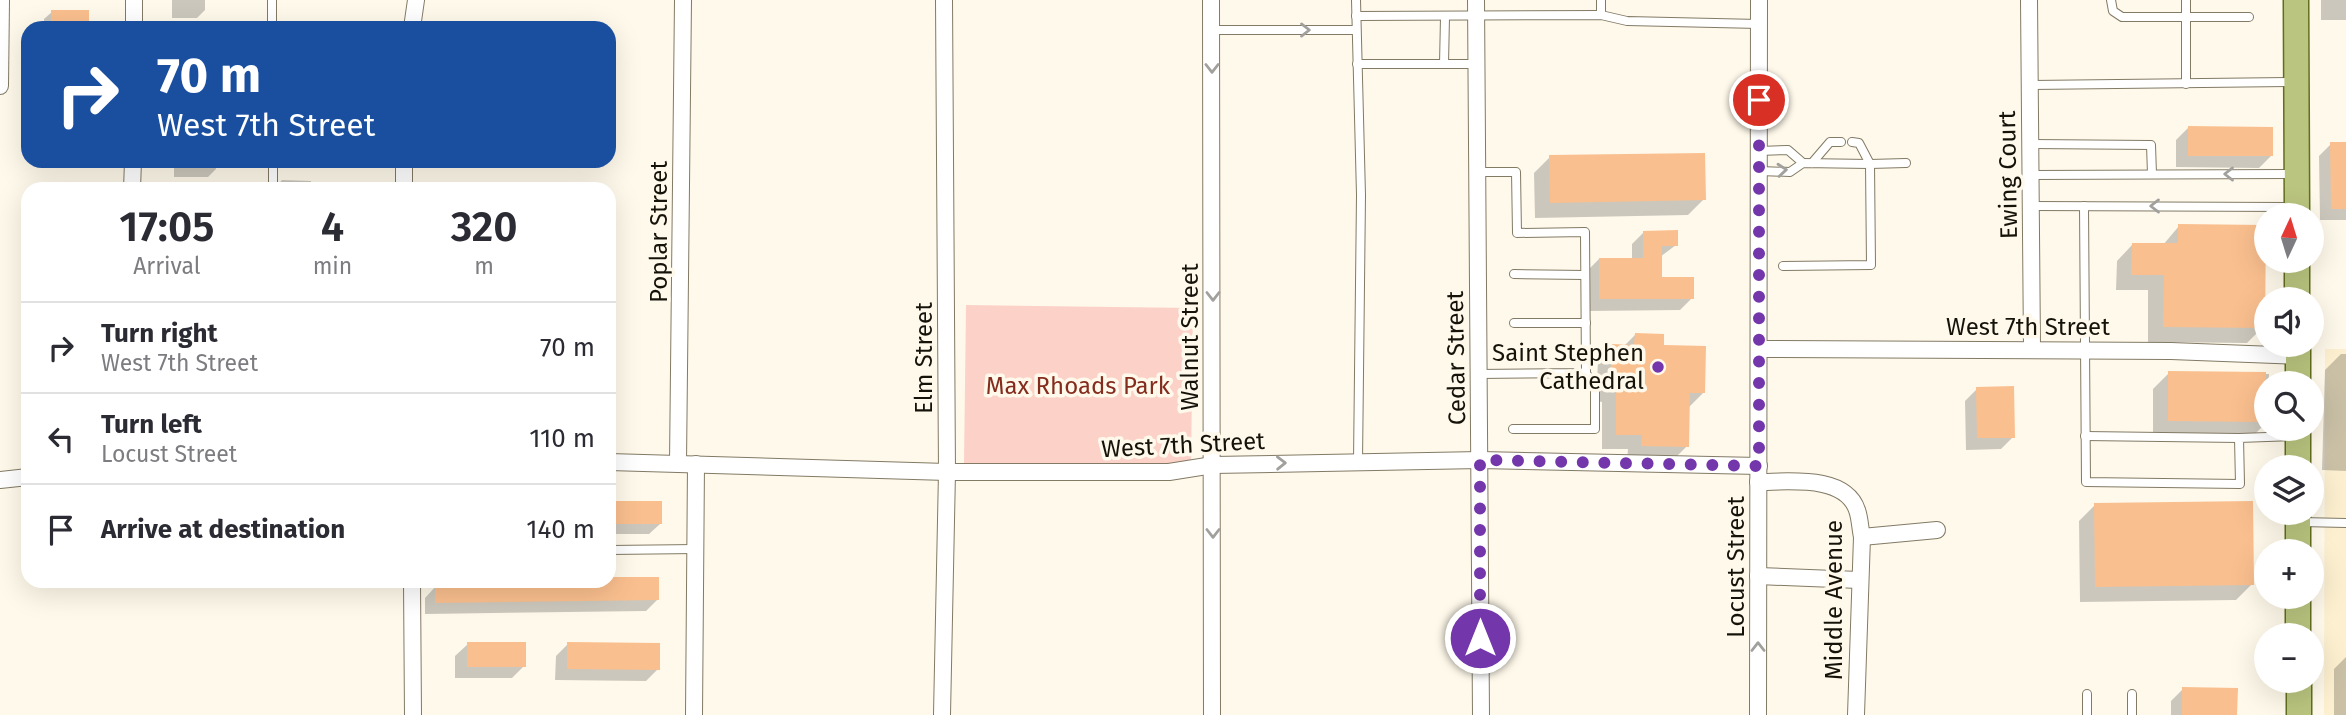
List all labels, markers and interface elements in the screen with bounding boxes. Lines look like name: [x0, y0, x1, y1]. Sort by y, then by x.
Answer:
one-way arrow: [1300, 22, 1310, 38]
text: 70 m: [157, 46, 261, 105]
icon: right: [42, 49, 133, 140]
one-way arrow: [1204, 63, 1220, 74]
pin: [1729, 70, 1789, 130]
icon: arrive: [1740, 81, 1778, 119]
text: West 7th Street: [157, 106, 375, 144]
street label: Ewing Court: [1993, 110, 2023, 239]
street label: Poplar Street: [645, 161, 673, 303]
one-way arrow: [1777, 163, 1788, 178]
one-way arrow: [2223, 166, 2234, 182]
one-way arrow: [2150, 198, 2160, 214]
text: 17:05: [119, 202, 214, 252]
text: 4: [321, 202, 344, 252]
text: 320: [451, 202, 518, 252]
north arrow: [2254, 203, 2324, 273]
map controls: [2254, 203, 2324, 693]
text: Arrival: [133, 252, 201, 280]
text: min: [313, 252, 352, 280]
text: m: [474, 252, 494, 280]
street label: Walnut Street: [1176, 263, 1204, 411]
button: sound: [2254, 287, 2324, 357]
street label: Cedar Street: [1441, 290, 1471, 425]
one-way arrow: [1205, 291, 1221, 301]
street label: Elm Street: [910, 302, 938, 414]
street label: West 7th Street: [1946, 313, 2110, 341]
text: Turn right: [101, 318, 218, 349]
icon: right: [42, 329, 80, 367]
text: 70 m: [540, 332, 595, 363]
place label: Saint Stephen Cathedral: [1492, 339, 1644, 395]
text: West 7th Street: [101, 349, 258, 377]
marker: Saint Stephen Cathedral: [1650, 359, 1666, 375]
button: search: [2254, 371, 2324, 441]
park label: Max Rhoads Park: [986, 372, 1171, 400]
text: Turn left: [101, 409, 202, 440]
icon: left: [42, 420, 80, 458]
text: 110 m: [529, 423, 595, 454]
street label: West 7th Street: [1100, 427, 1266, 463]
text: Locust Street: [101, 440, 237, 468]
one-way arrow: [1276, 455, 1287, 471]
button: layers: [2254, 455, 2324, 525]
street label: Locust Street: [1722, 496, 1750, 638]
icon: arrive: [42, 511, 80, 549]
text: Arrive at destination: [101, 514, 345, 545]
text: 140 m: [526, 514, 595, 545]
street label: Middle Avenue: [1820, 520, 1848, 680]
one-way arrow: [1205, 528, 1221, 539]
button: +: [2254, 539, 2324, 609]
position arrow: [1443, 601, 1517, 675]
button: −: [2254, 623, 2324, 693]
one-way arrow: [1750, 641, 1766, 652]

